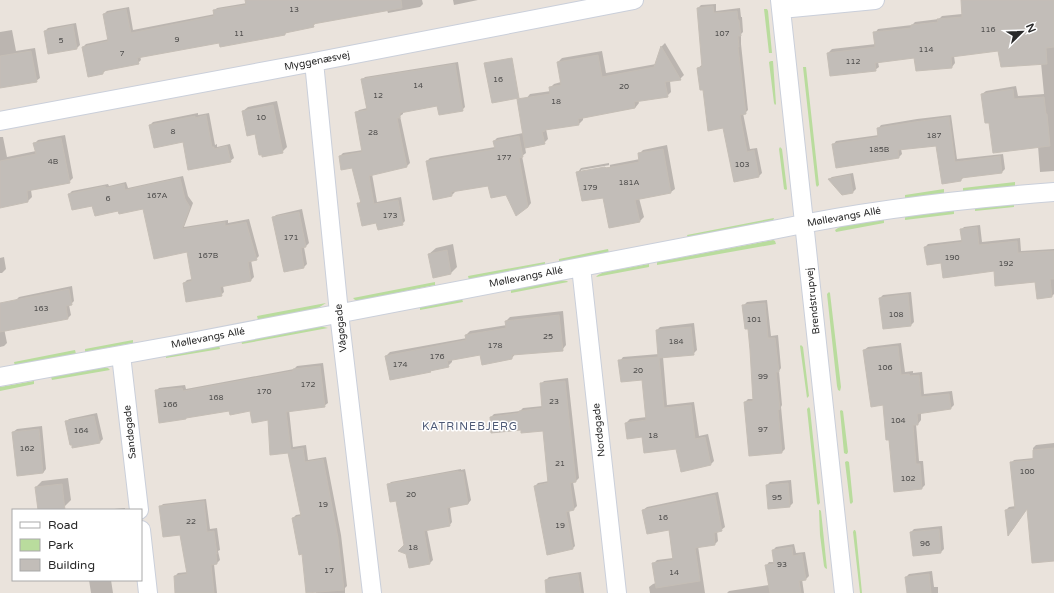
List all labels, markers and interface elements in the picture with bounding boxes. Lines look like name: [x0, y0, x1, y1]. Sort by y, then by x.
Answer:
house number: 13: [289, 5, 299, 14]
north arrow: [1002, 12, 1042, 52]
text: N: [1023, 22, 1038, 35]
house number: 116: [980, 25, 996, 34]
house number: 11: [234, 29, 244, 38]
house number: 107: [714, 29, 730, 38]
house number: 9: [174, 35, 180, 44]
house number: 5: [58, 36, 64, 45]
house number: 114: [918, 45, 934, 54]
house number: 7: [119, 49, 125, 58]
street label: Myggenæsvej: [283, 49, 351, 73]
house number: 112: [845, 57, 861, 66]
house number: 16: [493, 75, 503, 84]
house number: 14: [413, 81, 423, 90]
house number: 20: [619, 82, 629, 91]
house number: 12: [373, 91, 383, 100]
house number: 18: [551, 97, 561, 106]
house number: 10: [256, 113, 266, 122]
house number: 8: [170, 127, 176, 136]
house number: 28: [368, 128, 378, 137]
house number: 187: [926, 131, 942, 140]
house number: 185B: [869, 145, 890, 154]
house number: 177: [496, 153, 512, 162]
house number: 4B: [48, 157, 59, 166]
house number: 103: [734, 160, 750, 169]
house number: 181A: [618, 178, 640, 187]
house number: 179: [582, 183, 598, 192]
house number: 167A: [146, 191, 168, 200]
house number: 6: [105, 194, 111, 203]
street label: Møllevangs Allé: [806, 205, 882, 229]
house number: 173: [382, 211, 398, 220]
house number: 171: [283, 233, 299, 242]
house number: 167B: [198, 251, 219, 260]
house number: 190: [944, 253, 960, 262]
house number: 192: [998, 259, 1014, 268]
street label: Møllevangs Allé: [488, 264, 564, 290]
street label: Brendstrupvej: [804, 267, 822, 335]
street label: Vågøgade: [332, 303, 349, 353]
house number: 163: [33, 304, 49, 313]
house number: 108: [888, 310, 904, 319]
house number: 101: [746, 315, 762, 324]
street label: Møllevangs Allé: [170, 325, 246, 351]
house number: 25: [543, 332, 553, 341]
house number: 184: [668, 337, 684, 346]
house number: 178: [487, 341, 503, 350]
house number: 176: [429, 352, 445, 361]
house number: 174: [392, 360, 408, 369]
house number: 106: [877, 363, 893, 372]
house number: 20: [633, 366, 643, 375]
house number: 99: [758, 372, 768, 381]
house number: 172: [300, 380, 316, 389]
house number: 170: [256, 387, 272, 396]
house number: 168: [208, 393, 224, 402]
house number: 23: [549, 397, 559, 406]
house number: 166: [162, 400, 178, 409]
street label: Nordøgade: [590, 402, 608, 457]
street label: Sandøgade: [121, 404, 139, 460]
house number: 104: [890, 416, 906, 425]
district label: KATRINEBJERG: [422, 420, 518, 433]
house number: 97: [758, 425, 768, 434]
house number: 164: [73, 426, 89, 435]
house number: 18: [648, 431, 658, 440]
house number: 162: [19, 444, 35, 453]
house number: 21: [555, 459, 565, 468]
house number: 100: [1019, 467, 1035, 476]
house number: 102: [900, 474, 916, 483]
house number: 20: [406, 490, 416, 499]
house number: 95: [772, 493, 782, 502]
house number: 19: [318, 500, 328, 509]
legend: [12, 509, 142, 581]
house number: 16: [658, 513, 668, 522]
house number: 22: [186, 517, 196, 526]
text: Road: [48, 518, 78, 532]
house number: 19: [555, 521, 565, 530]
text: Park: [48, 538, 74, 552]
house number: 96: [920, 539, 930, 548]
house number: 18: [408, 543, 418, 552]
text: Building: [48, 558, 95, 572]
house number: 93: [777, 560, 787, 569]
house number: 17: [324, 566, 334, 575]
house number: 14: [669, 568, 679, 577]

